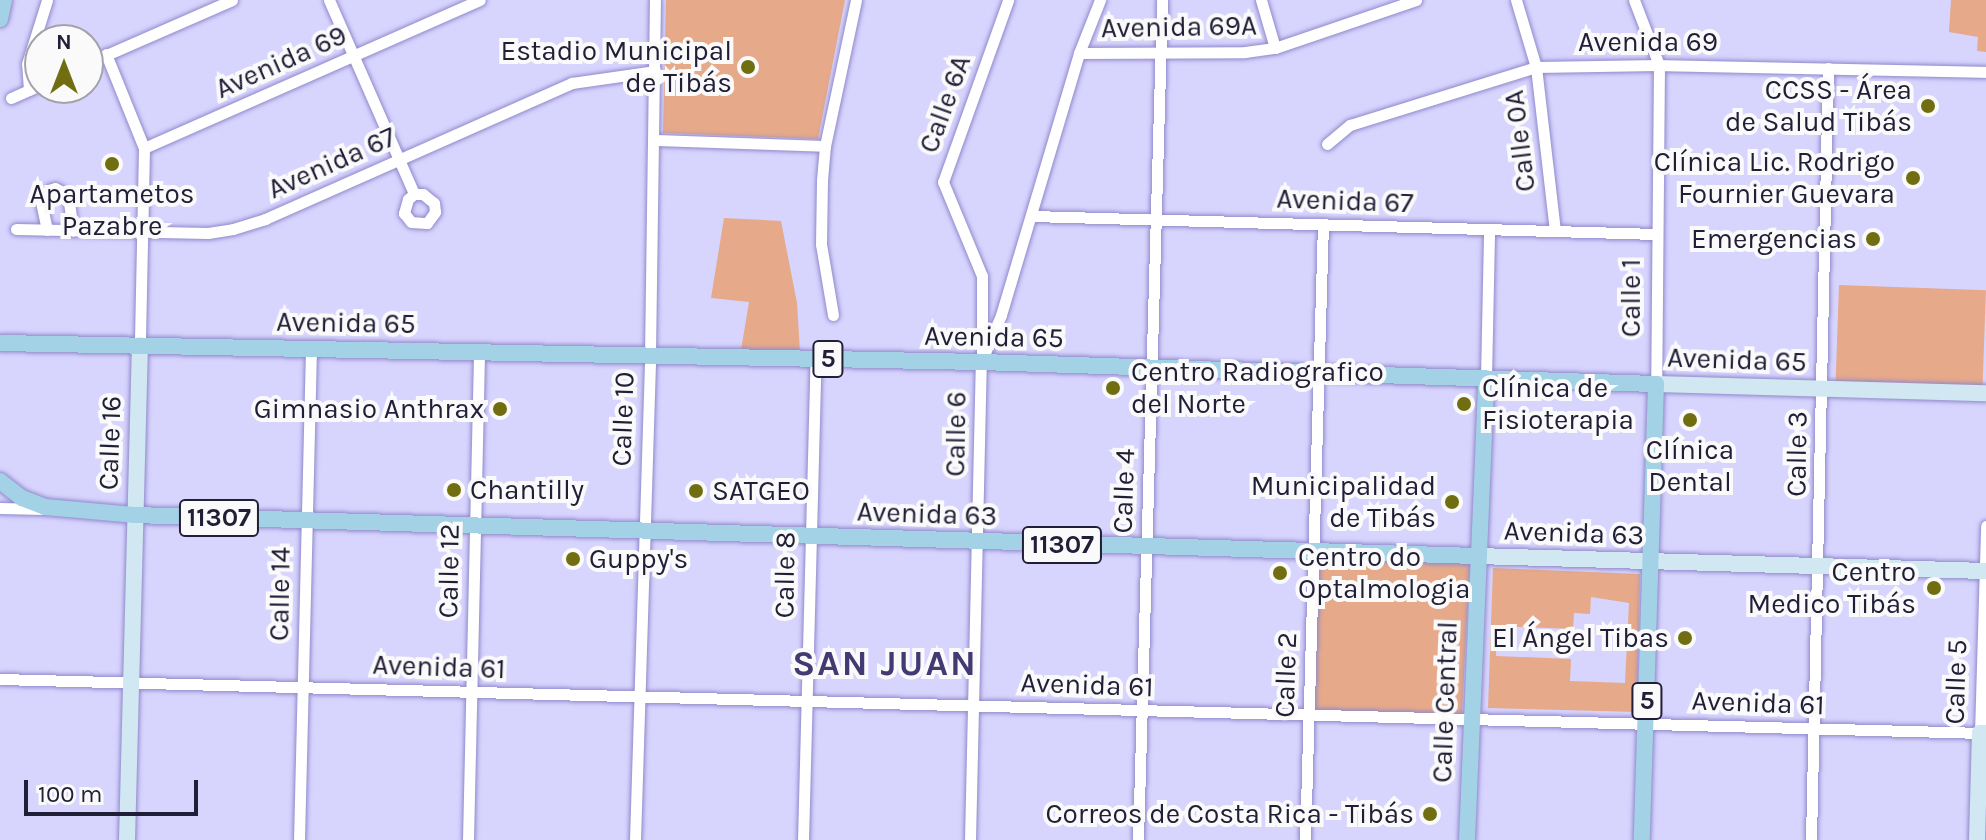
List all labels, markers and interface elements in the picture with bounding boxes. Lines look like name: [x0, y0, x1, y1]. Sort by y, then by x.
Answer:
street label: Avenida 69A: [1101, 9, 1257, 45]
street label: Avenida 69: [210, 18, 352, 106]
north arrow: [24, 24, 104, 104]
street label: Avenida 69: [1578, 25, 1718, 59]
text: N: [56, 29, 72, 55]
place label: Estadio Municipal de Tibás: [500, 34, 732, 100]
street label: Calle 6A: [912, 51, 978, 157]
marker: Estadio Municipal de Tibás: [739, 58, 757, 76]
place label: CCSS - Área de Salud Tibás: [1725, 73, 1912, 139]
street label: Calle 0A: [1497, 88, 1543, 194]
marker: CCSS - Área de Salud Tibás: [1919, 97, 1937, 115]
street label: Avenida 67: [263, 120, 401, 206]
place label: Clínica Lic. Rodrigo Fournier Guevara: [1654, 145, 1895, 211]
marker: Apartametos Pazabre: [103, 155, 121, 173]
marker: Clínica Lic. Rodrigo Fournier Guevara: [1902, 167, 1924, 189]
place label: Apartametos Pazabre: [29, 177, 195, 243]
street label: Avenida 67: [1276, 182, 1414, 220]
place label: Emergencias: [1691, 222, 1857, 256]
marker: Emergencias: [1864, 230, 1882, 248]
street label: Calle 1: [1614, 259, 1648, 337]
street label: Avenida 65: [276, 305, 416, 341]
street label: Avenida 65: [924, 319, 1064, 355]
road number: 5: [812, 337, 844, 381]
street label: Avenida 65: [1667, 341, 1807, 379]
place label: Centro Radiografico del Norte: [1131, 355, 1384, 421]
street label: Calle 10: [605, 371, 641, 467]
place label: Clínica de Fisioterapia: [1482, 371, 1634, 437]
marker: Centro Radiografico del Norte: [1102, 377, 1124, 399]
street label: Calle 6: [938, 391, 974, 477]
place label: Gimnasio Anthrax: [254, 392, 484, 426]
marker: Clínica de Fisioterapia: [1453, 393, 1475, 415]
street label: Calle 16: [92, 395, 128, 491]
marker: Gimnasio Anthrax: [491, 400, 509, 418]
marker: Clínica Dental: [1681, 411, 1699, 429]
street label: Calle 3: [1779, 411, 1815, 497]
place label: Clínica Dental: [1646, 433, 1734, 499]
street label: Calle 4: [1106, 448, 1142, 534]
place label: Municipalidad de Tibás: [1251, 469, 1436, 535]
place label: Chantilly: [470, 473, 584, 507]
place label: SATGEO: [712, 474, 810, 508]
marker: Chantilly: [445, 481, 463, 499]
marker: SATGEO: [687, 482, 705, 500]
marker: Municipalidad de Tibás: [1443, 493, 1461, 511]
street label: Avenida 63: [856, 495, 998, 533]
road number: 11307: [177, 496, 261, 540]
street label: Avenida 63: [1503, 514, 1645, 552]
street label: Calle 12: [431, 523, 467, 619]
road number: 11307: [1020, 523, 1104, 567]
street label: Calle 8: [767, 531, 803, 619]
place label: Centro do Optalmologia: [1298, 540, 1470, 606]
place label: Guppy's: [589, 542, 688, 576]
street label: Calle 14: [262, 547, 298, 641]
marker: Guppy's: [564, 550, 582, 568]
place label: Centro Medico Tibás: [1747, 555, 1916, 621]
marker: Centro do Optalmologia: [1269, 562, 1291, 584]
marker: Centro Medico Tibás: [1923, 577, 1945, 599]
street label: Calle Central: [1425, 621, 1465, 783]
place label: El Ángel Tibas: [1492, 621, 1669, 655]
marker: El Ángel Tibas: [1676, 629, 1694, 647]
street label: Calle 2: [1268, 632, 1304, 718]
street label: Calle 5: [1938, 639, 1974, 725]
district label: SAN JUAN: [792, 642, 978, 686]
street label: Avenida 61: [372, 648, 506, 686]
street label: Avenida 61: [1020, 666, 1154, 704]
road number: 5: [1631, 679, 1663, 723]
street label: Avenida 61: [1691, 684, 1825, 722]
scale bar: [28, 764, 202, 814]
text: 100 m: [38, 780, 103, 808]
place label: Correos de Costa Rica - Tibás: [1045, 797, 1414, 831]
marker: Correos de Costa Rica - Tibás: [1421, 805, 1439, 823]

